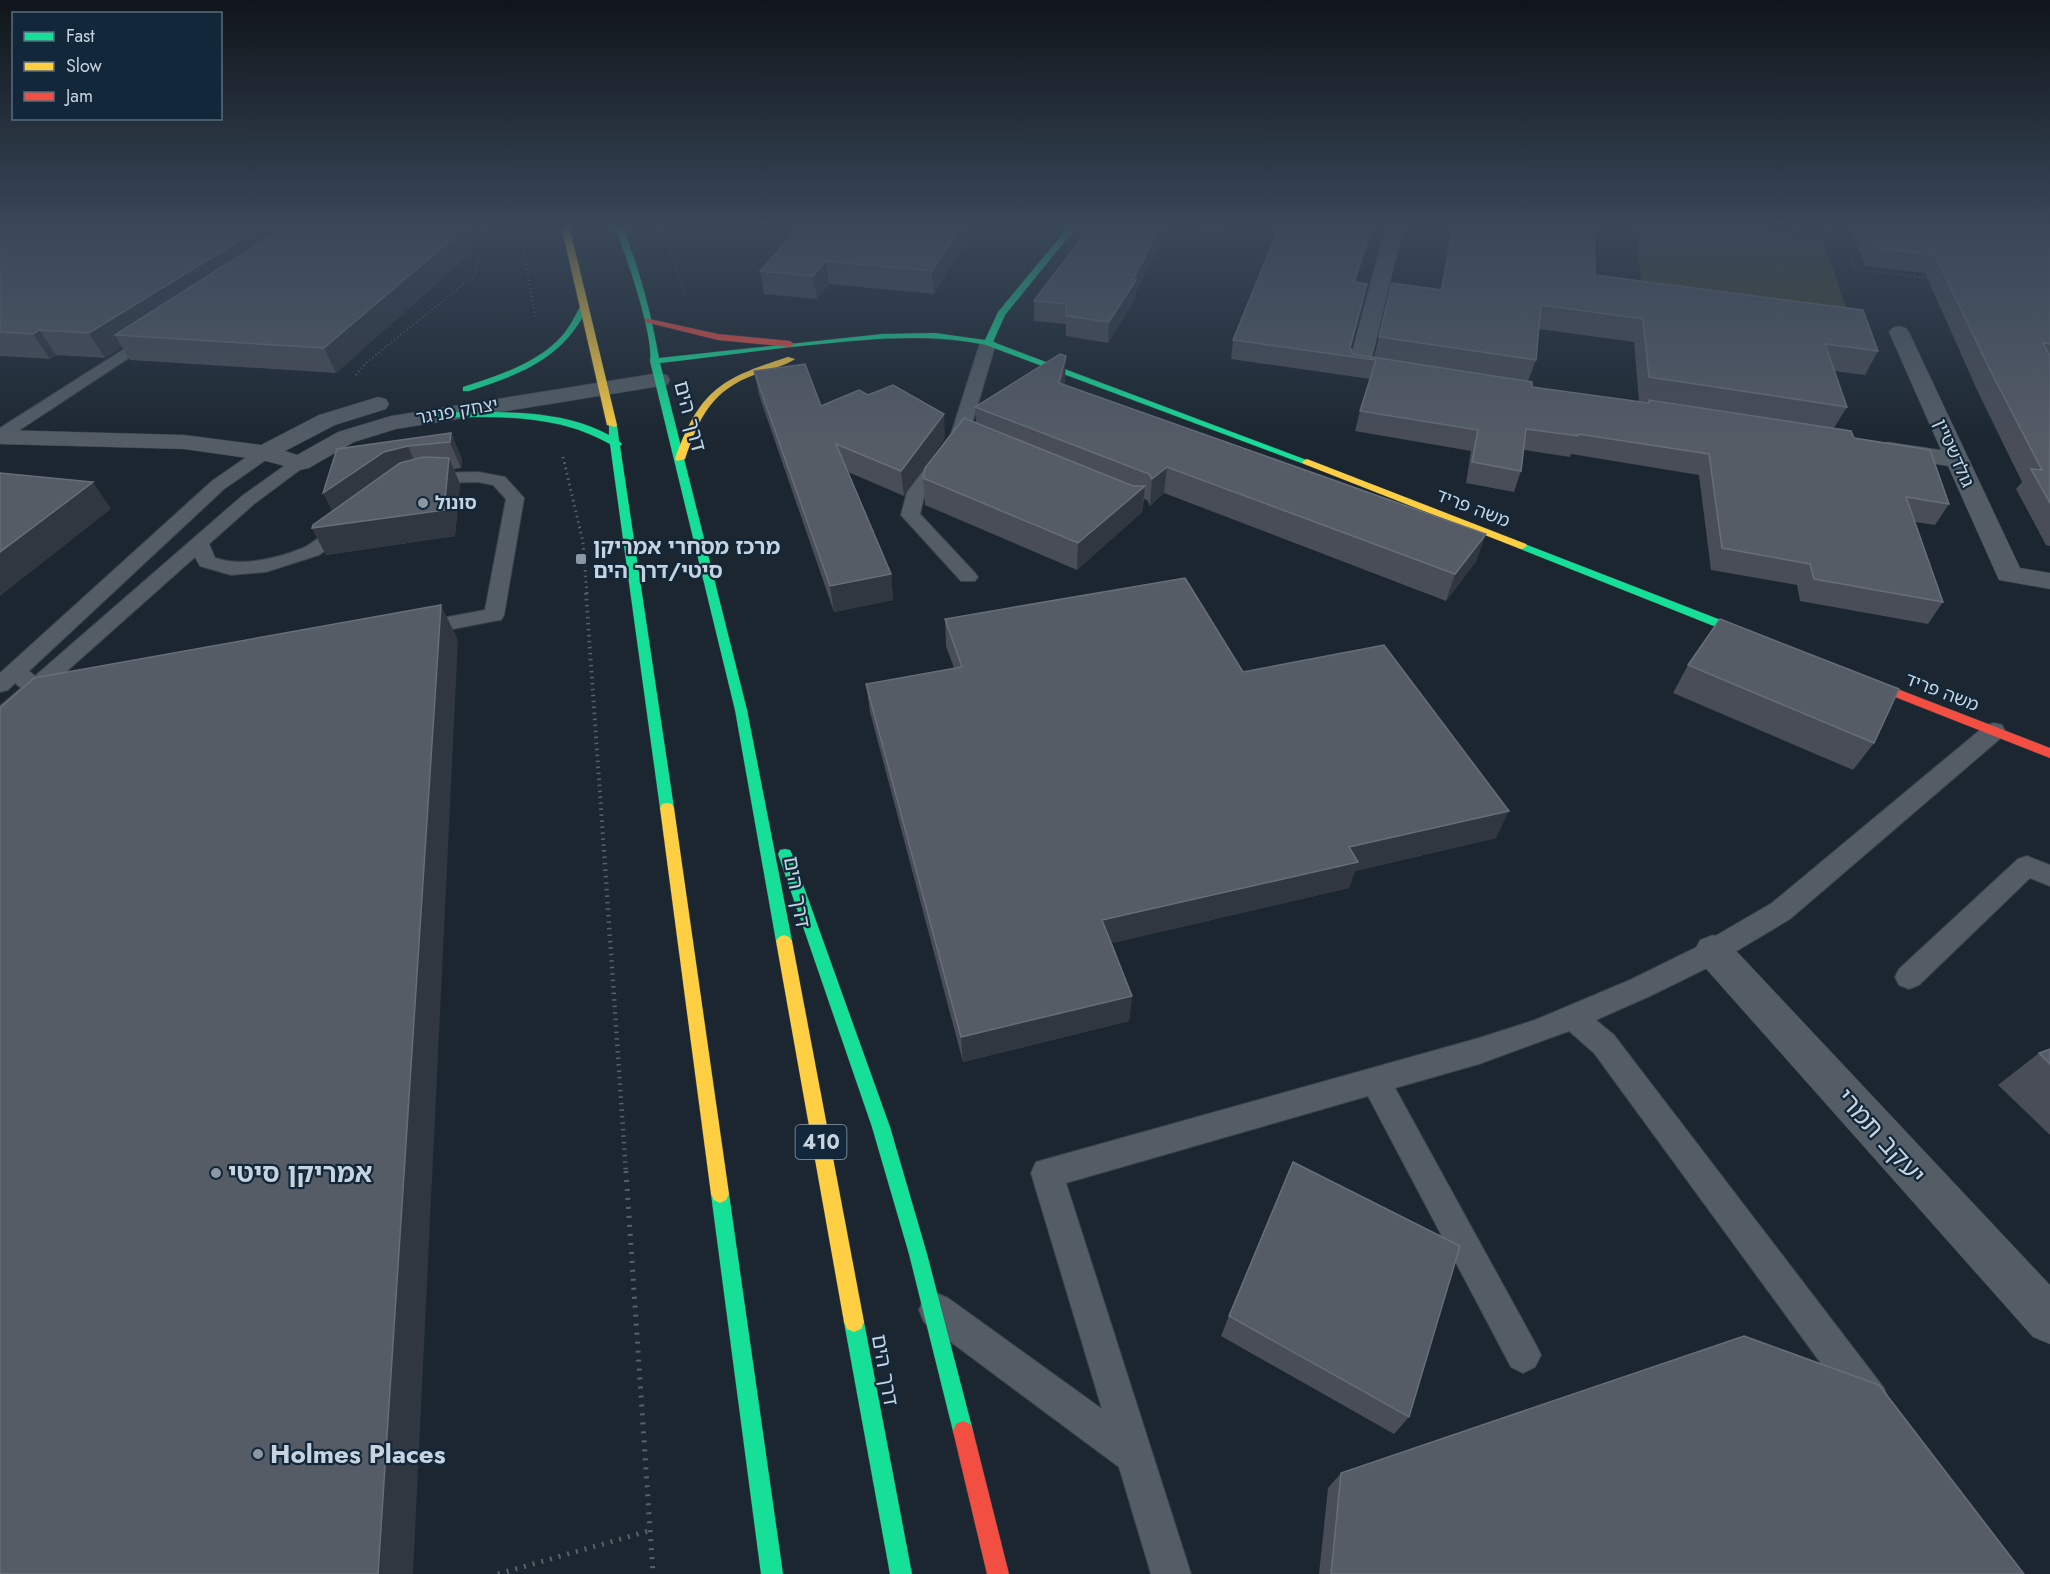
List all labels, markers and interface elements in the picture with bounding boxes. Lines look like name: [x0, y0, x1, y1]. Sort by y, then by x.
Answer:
legend: [12, 12, 222, 120]
text: Fast: [66, 23, 95, 49]
text: Slow: [66, 53, 103, 79]
text: Jam: [64, 83, 93, 109]
street label: דרך הים: [666, 377, 714, 455]
street label: יצחק פניגר: [414, 391, 500, 431]
street label: גולדשטיין: [1927, 415, 1981, 492]
street label: משה פריד: [1432, 482, 1514, 534]
place label: סונול: [435, 490, 477, 516]
marker: סונול: [416, 496, 430, 510]
place label: מרכז מסחרי אמריקן סיטי/דרך הים: [593, 532, 780, 586]
marker: מרכז מסחרי אמריקן סיטי/דרך הים: [574, 552, 588, 566]
street label: משה פריד: [1901, 666, 1983, 718]
street label: דרך הים: [776, 854, 818, 930]
street label: יעקב תמרי: [1828, 1080, 1934, 1192]
road number: 410: [796, 1125, 846, 1159]
place label: אמריקן סיטי: [228, 1154, 372, 1192]
marker: אמריקן סיטי: [209, 1166, 223, 1180]
street label: דרך הים: [864, 1332, 906, 1408]
place label: Holmes Places: [270, 1435, 446, 1473]
marker: Holmes Places: [251, 1447, 265, 1461]

